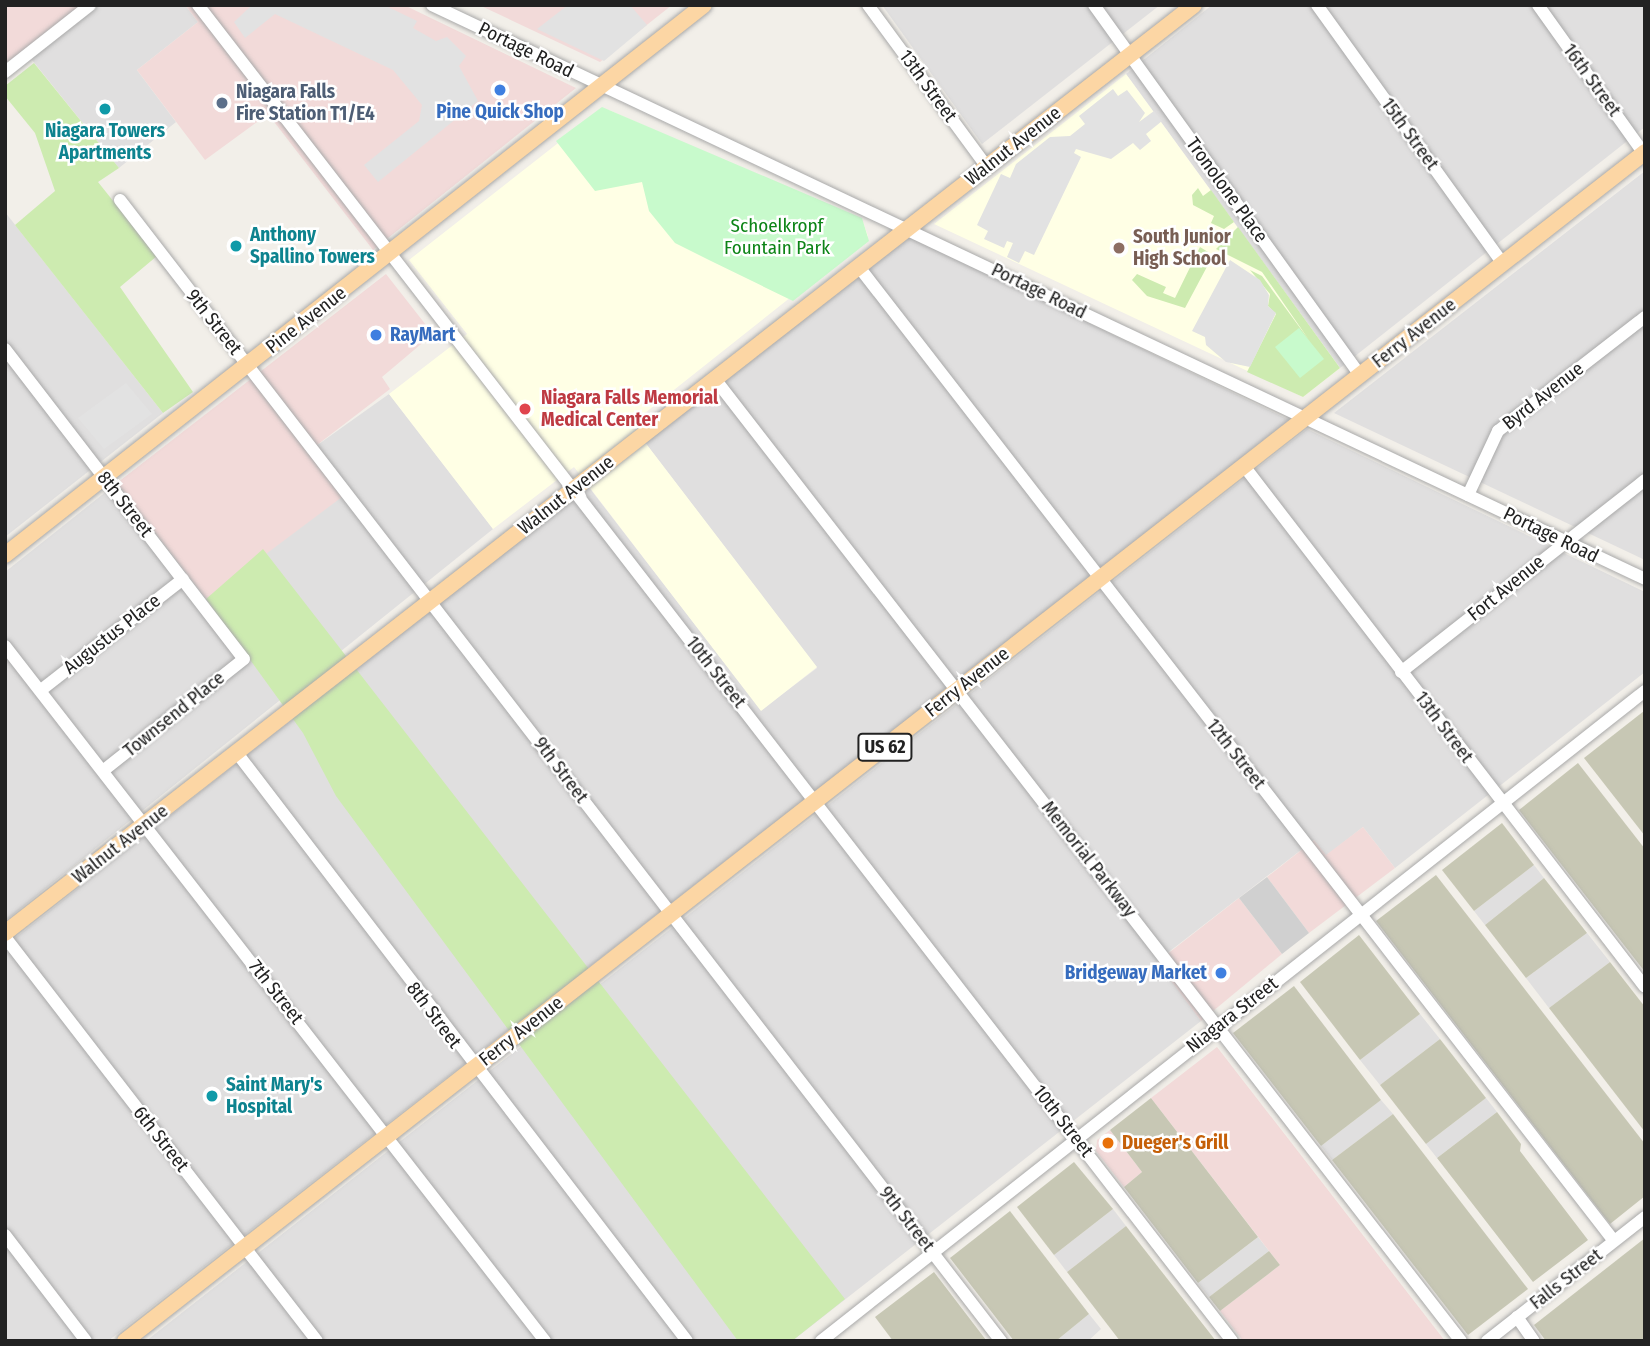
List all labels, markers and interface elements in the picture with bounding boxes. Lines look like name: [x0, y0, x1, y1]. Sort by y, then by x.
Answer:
street label: Portage Road: [475, 17, 577, 83]
street label: 16th Street: [1558, 39, 1626, 121]
street label: 13th Street: [894, 46, 962, 126]
place label: Niagara Falls Fire Station T1/E4: [236, 81, 375, 125]
marker: Pine Quick Shop: [492, 82, 508, 98]
street label: 15th Street: [1376, 94, 1444, 174]
marker: Niagara Falls Fire Station T1/E4: [214, 95, 230, 111]
marker: Niagara Towers Apartments: [97, 101, 113, 117]
place label: Pine Quick Shop: [436, 101, 564, 123]
street label: Walnut Avenue: [960, 101, 1066, 191]
place label: Niagara Towers Apartments: [45, 120, 165, 164]
street label: Tronolone Place: [1181, 133, 1273, 247]
park label: Schoelkropf Fountain Park: [724, 215, 830, 259]
place label: Anthony Spallino Towers: [250, 224, 375, 268]
place label: South Junior High School: [1133, 226, 1231, 270]
marker: Anthony Spallino Towers: [228, 238, 244, 254]
marker: South Junior High School: [1111, 240, 1127, 256]
street label: Portage Road: [988, 258, 1090, 324]
street label: Pine Avenue: [261, 282, 351, 358]
street label: 9th Street: [181, 285, 247, 359]
street label: Ferry Avenue: [1367, 293, 1461, 373]
place label: RayMart: [390, 324, 455, 346]
marker: RayMart: [368, 327, 384, 343]
street label: Byrd Avenue: [1498, 357, 1588, 435]
place label: Niagara Falls Memorial Medical Center: [541, 387, 718, 431]
marker: Niagara Falls Memorial Medical Center: [515, 399, 535, 419]
street label: Walnut Avenue: [513, 450, 619, 540]
street label: 8th Street: [92, 467, 158, 541]
street label: Portage Road: [1500, 502, 1602, 568]
street label: Fort Avenue: [1463, 550, 1549, 626]
street label: Augustus Place: [59, 589, 165, 679]
street label: 10th Street: [681, 632, 751, 712]
street label: Ferry Avenue: [920, 642, 1014, 722]
street label: Townsend Place: [119, 666, 229, 762]
street label: 13th Street: [1410, 687, 1478, 767]
street label: 12th Street: [1201, 714, 1271, 794]
road number: US 62: [857, 732, 913, 762]
street label: 9th Street: [529, 733, 593, 807]
street label: Memorial Parkway: [1037, 796, 1141, 922]
street label: Walnut Avenue: [67, 799, 173, 889]
street label: 7th Street: [244, 955, 308, 1029]
place label: Bridgeway Market: [1065, 962, 1207, 984]
marker: Bridgeway Market: [1213, 965, 1229, 981]
street label: Niagara Street: [1182, 972, 1282, 1058]
street label: 8th Street: [402, 977, 466, 1053]
street label: Ferry Avenue: [474, 991, 568, 1071]
place label: Saint Mary's Hospital: [226, 1074, 322, 1118]
street label: 10th Street: [1028, 1081, 1098, 1161]
marker: Saint Mary's Hospital: [204, 1088, 220, 1104]
street label: 6th Street: [128, 1102, 194, 1176]
place label: Dueger's Grill: [1122, 1132, 1228, 1154]
marker: Dueger's Grill: [1100, 1135, 1116, 1151]
street label: 9th Street: [874, 1182, 940, 1256]
street label: Falls Street: [1525, 1244, 1607, 1314]

